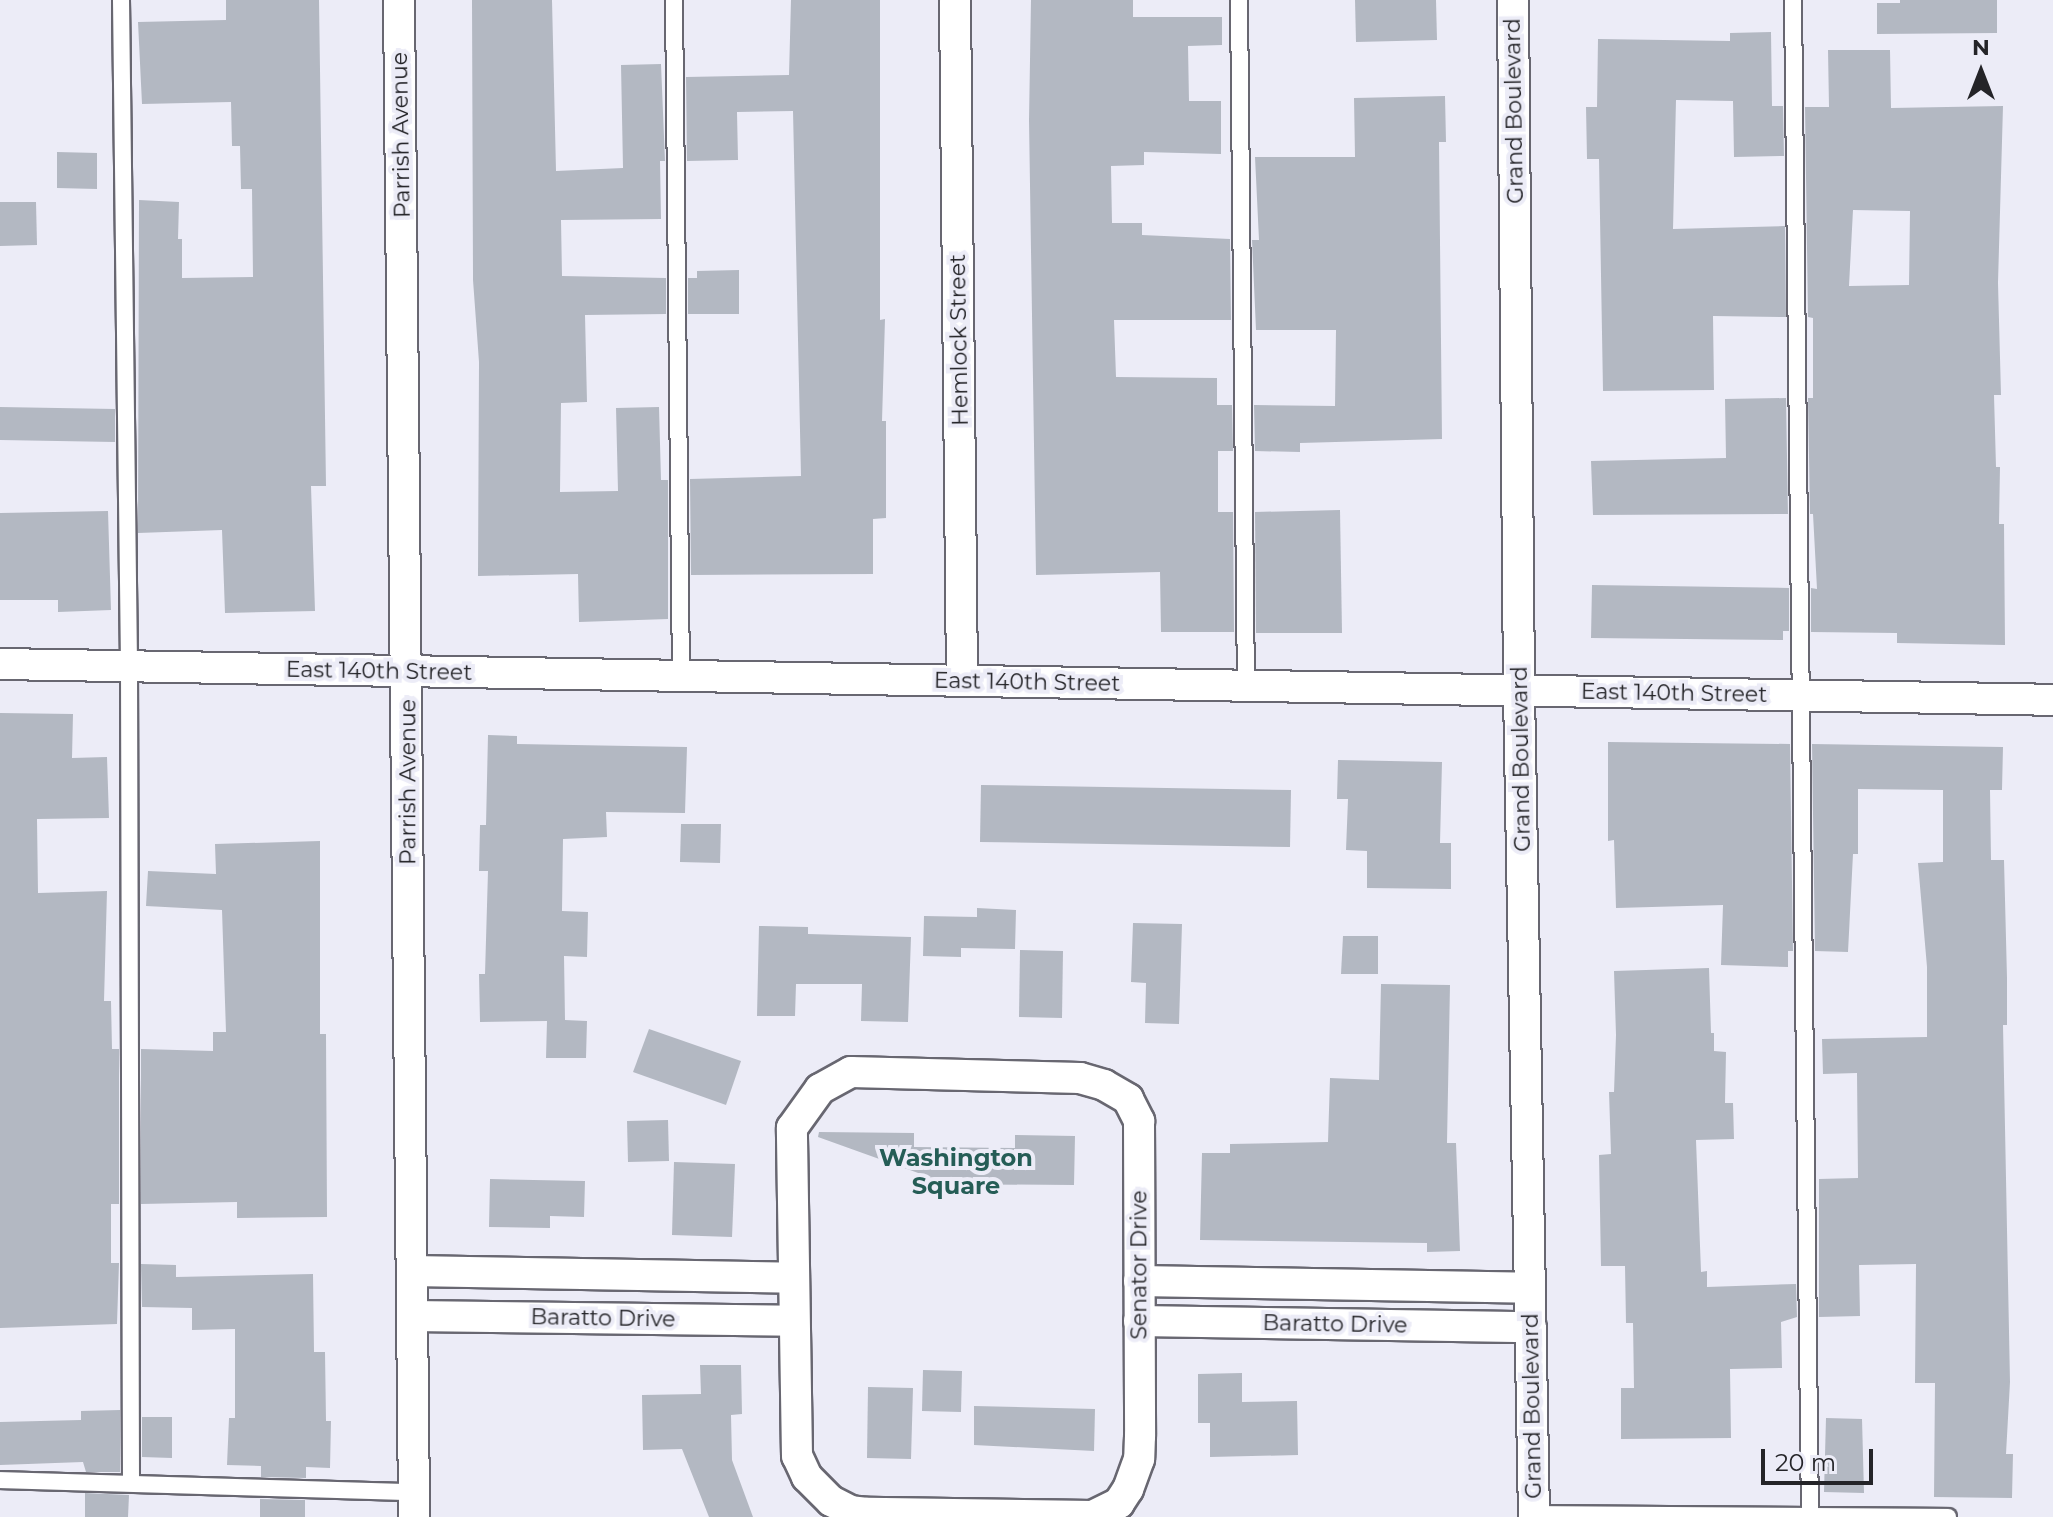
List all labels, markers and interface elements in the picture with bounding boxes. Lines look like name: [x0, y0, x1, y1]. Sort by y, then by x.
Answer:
street label: Grand Boulevard: [1499, 18, 1529, 204]
north arrow: [1941, 32, 2021, 112]
text: N: [1972, 34, 1990, 61]
street label: Parrish Avenue: [386, 52, 416, 218]
street label: Hemlock Street: [944, 254, 974, 426]
street label: East 140th Street: [286, 656, 472, 686]
street label: Grand Boulevard: [1506, 666, 1536, 852]
street label: East 140th Street: [934, 667, 1120, 697]
street label: East 140th Street: [1581, 678, 1767, 708]
street label: Parrish Avenue: [395, 699, 421, 865]
district label: Washington Square: [879, 1144, 1033, 1200]
street label: Senator Drive: [1126, 1190, 1152, 1340]
street label: Baratto Drive: [530, 1304, 676, 1332]
street label: Baratto Drive: [1262, 1310, 1408, 1338]
street label: Grand Boulevard: [1517, 1313, 1547, 1499]
scale bar: [1765, 1433, 1877, 1483]
text: 20 m: [1775, 1448, 1836, 1477]

